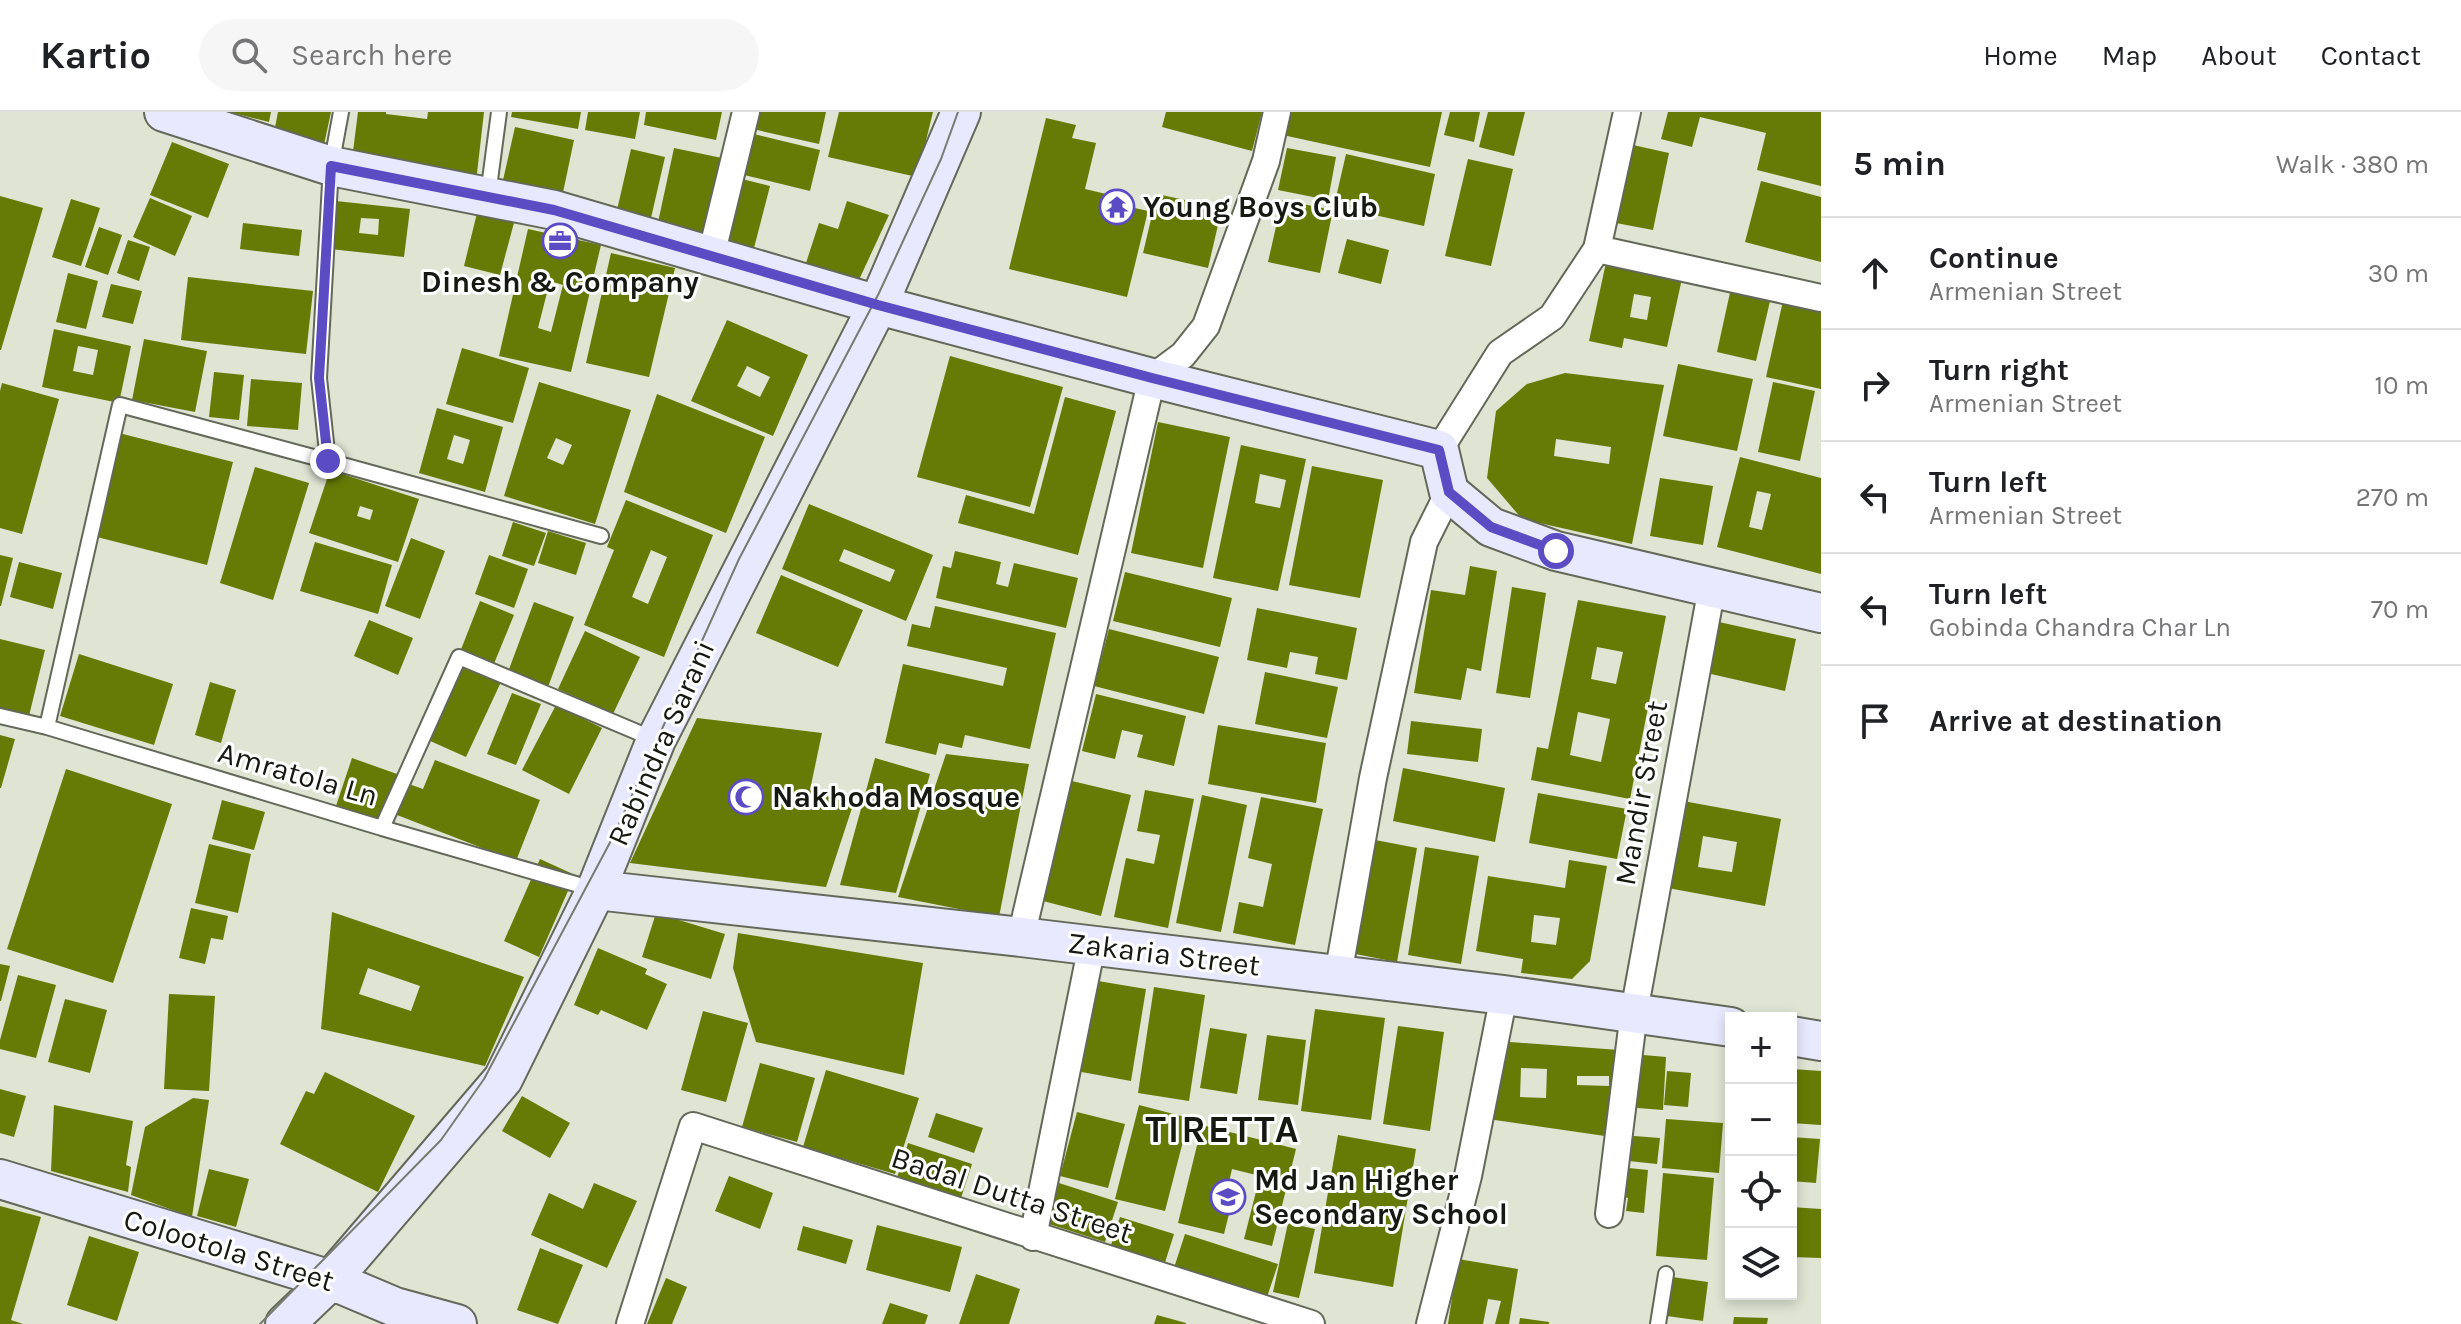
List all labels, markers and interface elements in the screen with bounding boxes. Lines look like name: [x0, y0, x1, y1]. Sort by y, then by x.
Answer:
search box: [199, 19, 759, 91]
text: Kartio: [40, 33, 151, 78]
icon: search: [227, 33, 271, 77]
text: Search here: [291, 37, 452, 73]
text: Home: [1983, 39, 2058, 72]
text: Map: [2102, 39, 2157, 72]
text: About: [2201, 39, 2277, 72]
text: Contact: [2321, 39, 2421, 72]
text: 5 min: [1853, 144, 1946, 184]
text: Walk · 380 m: [2276, 149, 2429, 180]
temple icon: Young Boys Club: [1098, 188, 1136, 226]
place label: Young Boys Club: [1143, 189, 1378, 225]
office icon: Dinesh & Company: [541, 222, 579, 260]
text: Continue: [1929, 240, 2059, 276]
icon: ahead: [1853, 251, 1897, 295]
text: 30 m: [2368, 258, 2429, 289]
place label: Dinesh & Company: [421, 264, 699, 300]
text: Armenian Street: [1929, 276, 2122, 307]
text: Turn right: [1929, 352, 2069, 388]
icon: right: [1853, 363, 1897, 407]
text: 10 m: [2374, 370, 2429, 401]
text: Armenian Street: [1929, 388, 2122, 419]
route end: [310, 443, 346, 479]
text: Turn left: [1929, 464, 2047, 500]
icon: left: [1853, 475, 1897, 519]
text: 270 m: [2356, 482, 2429, 513]
text: Armenian Street: [1929, 500, 2122, 531]
route start: [1538, 533, 1574, 569]
text: Turn left: [1929, 576, 2047, 612]
icon: left: [1853, 587, 1897, 631]
text: 70 m: [2371, 594, 2429, 625]
text: Gobinda Chandra Char Ln: [1929, 612, 2231, 643]
street label: Rabindra Sarani: [600, 635, 722, 851]
street label: Mandir Street: [1607, 698, 1675, 888]
icon: arrive: [1853, 699, 1897, 743]
text: Arrive at destination: [1929, 703, 2223, 739]
street label: Amratola Ln: [214, 734, 382, 814]
mosque icon: Nakhoda Mosque: [727, 778, 765, 816]
place label: Nakhoda Mosque: [772, 779, 1020, 815]
street label: Zakaria Street: [1066, 924, 1262, 984]
map controls: [1725, 1012, 1797, 1300]
button: +: [1725, 1012, 1797, 1084]
button: −: [1725, 1084, 1797, 1156]
district label: TIRETTA: [1146, 1107, 1300, 1152]
street label: Badal Dutta Street: [887, 1139, 1137, 1251]
button: locate: [1725, 1156, 1797, 1228]
place label: Md Jan Higher Secondary School: [1254, 1162, 1508, 1232]
school or university icon: Md Jan Higher Secondary School: [1209, 1178, 1247, 1216]
street label: Colootola Street: [119, 1201, 339, 1299]
button: layers: [1725, 1228, 1797, 1300]

